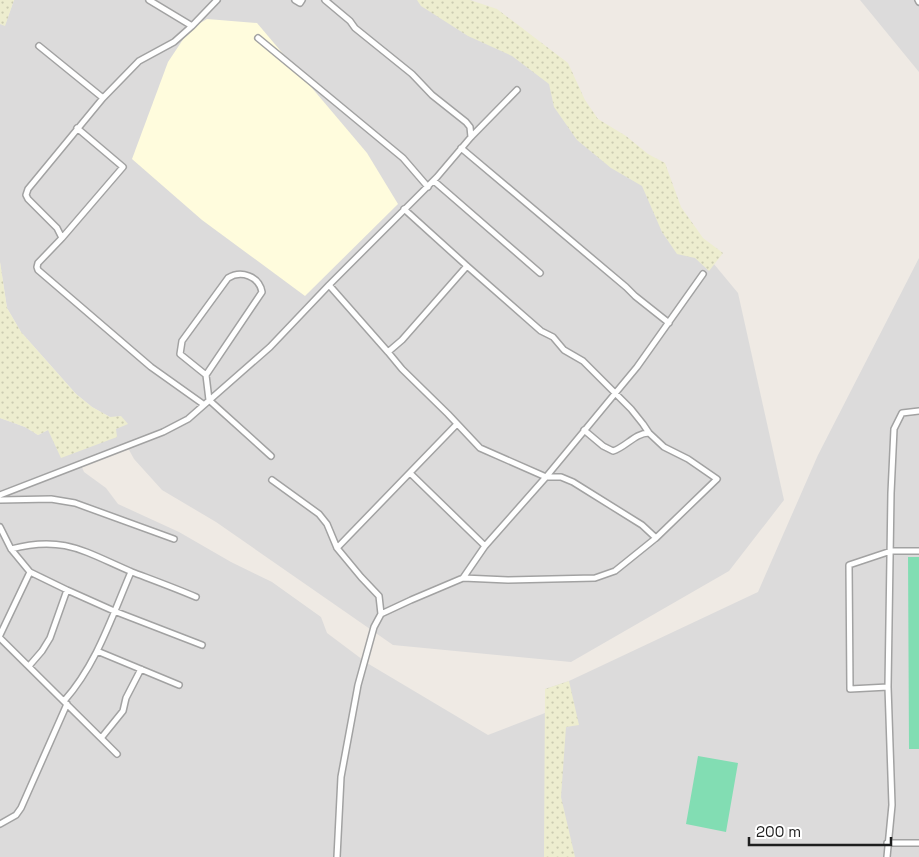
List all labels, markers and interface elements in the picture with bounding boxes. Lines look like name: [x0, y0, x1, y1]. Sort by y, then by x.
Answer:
scale bar: [749, 814, 892, 846]
text: 200 m: [756, 822, 801, 841]

